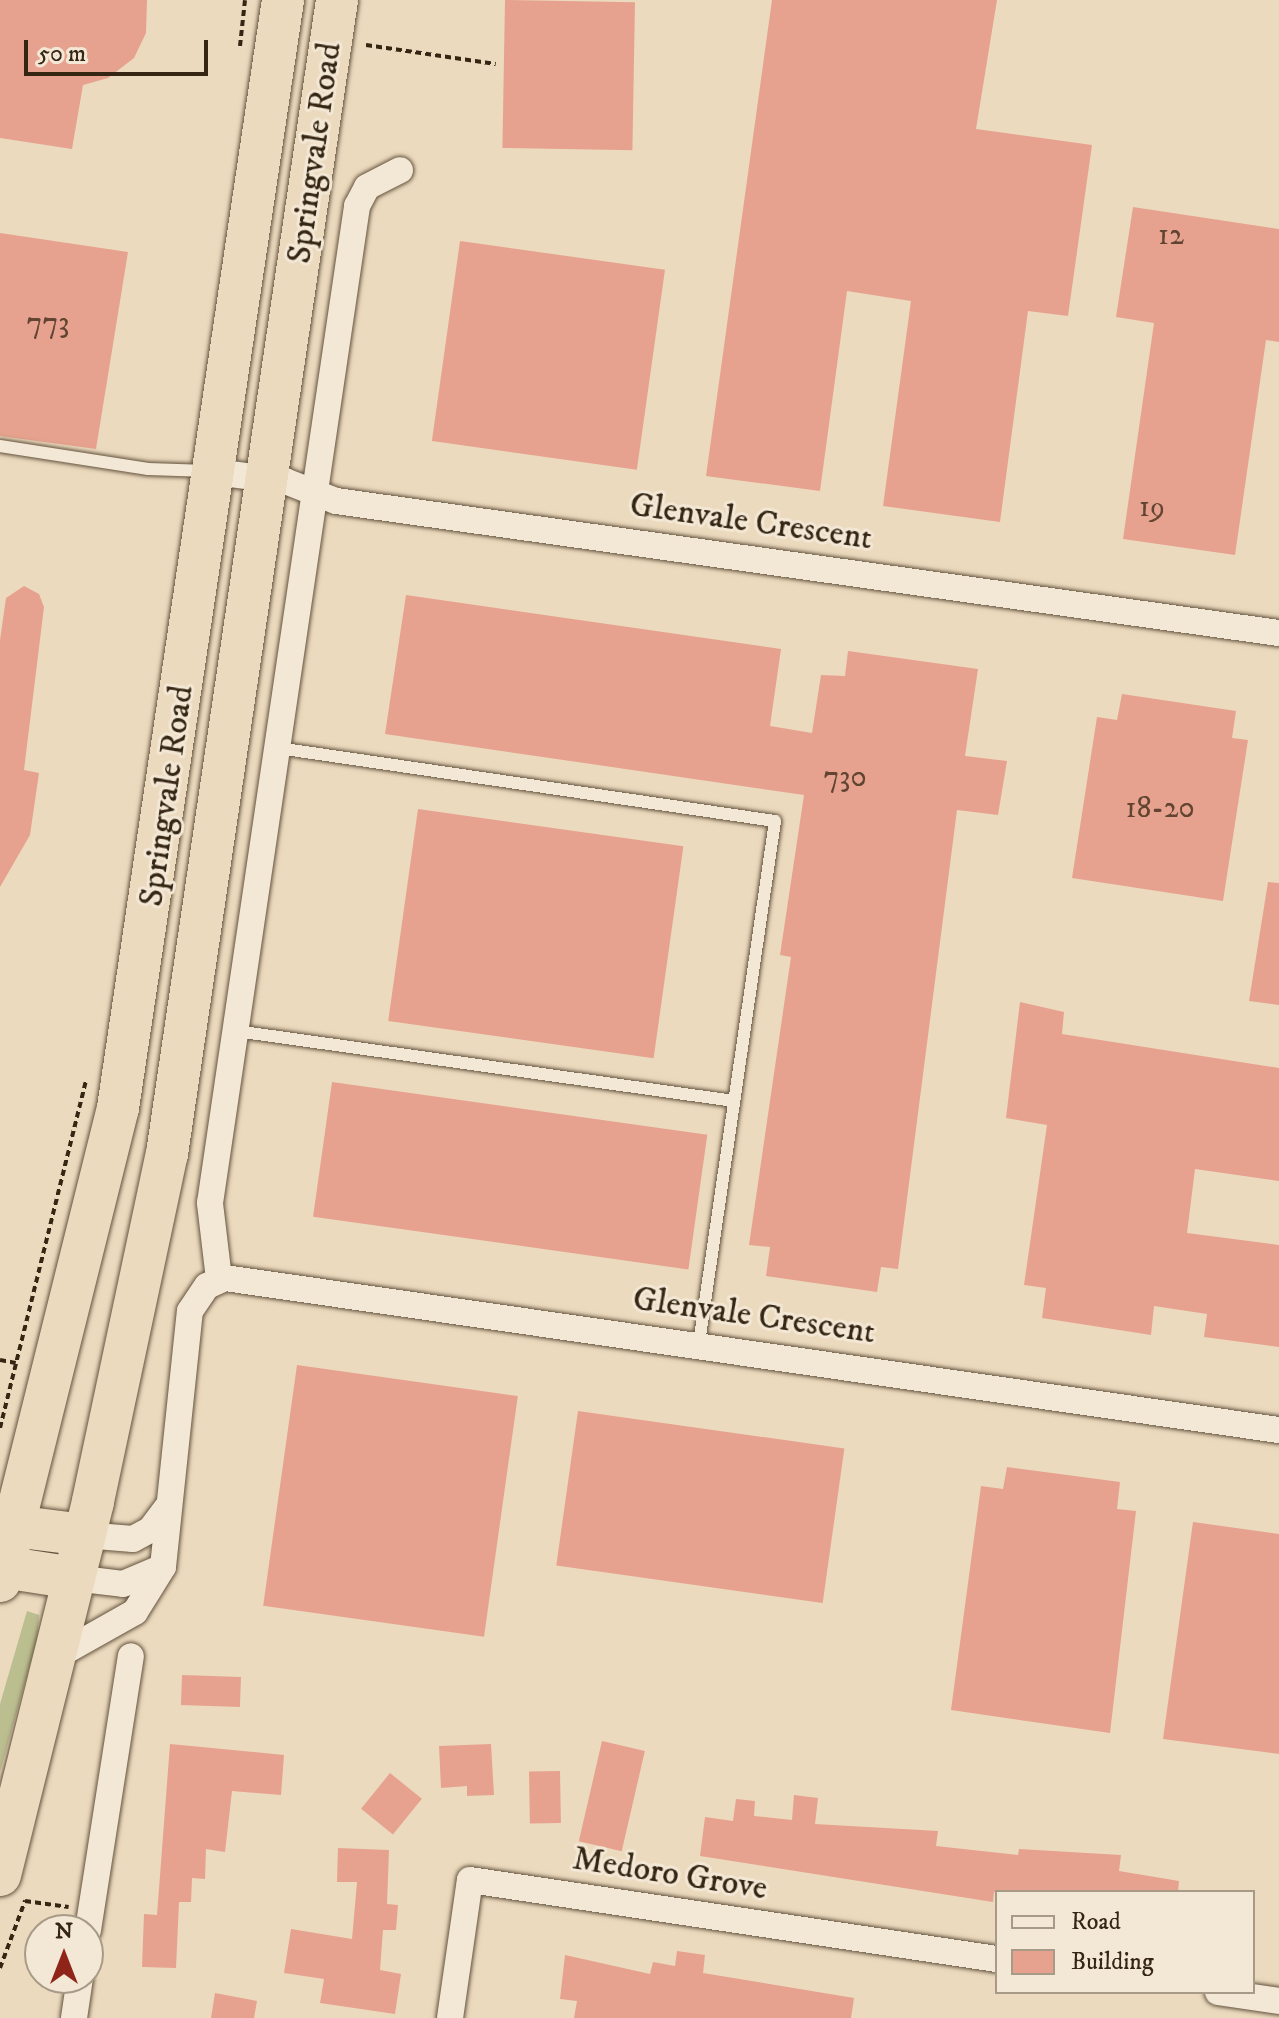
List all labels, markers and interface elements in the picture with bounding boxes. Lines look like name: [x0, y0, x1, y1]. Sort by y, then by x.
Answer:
scale bar: [28, 24, 212, 74]
text: 50 m: [38, 39, 86, 69]
street label: Springvale Road: [279, 40, 351, 266]
house number: 12: [1158, 218, 1184, 254]
house number: 773: [27, 306, 69, 342]
street label: Glenvale Crescent: [627, 485, 875, 559]
house number: 19: [1139, 490, 1165, 526]
street label: Springvale Road: [131, 683, 203, 909]
house number: 730: [823, 760, 867, 796]
house number: 18-20: [1125, 791, 1195, 827]
street label: Glenvale Crescent: [630, 1279, 878, 1353]
street label: Medoro Grove: [570, 1838, 770, 1910]
legend: [995, 1890, 1255, 1994]
text: Road: [1071, 1907, 1121, 1937]
north arrow: [24, 1914, 104, 1994]
text: N: [55, 1918, 73, 1945]
text: Building: [1071, 1947, 1154, 1977]

